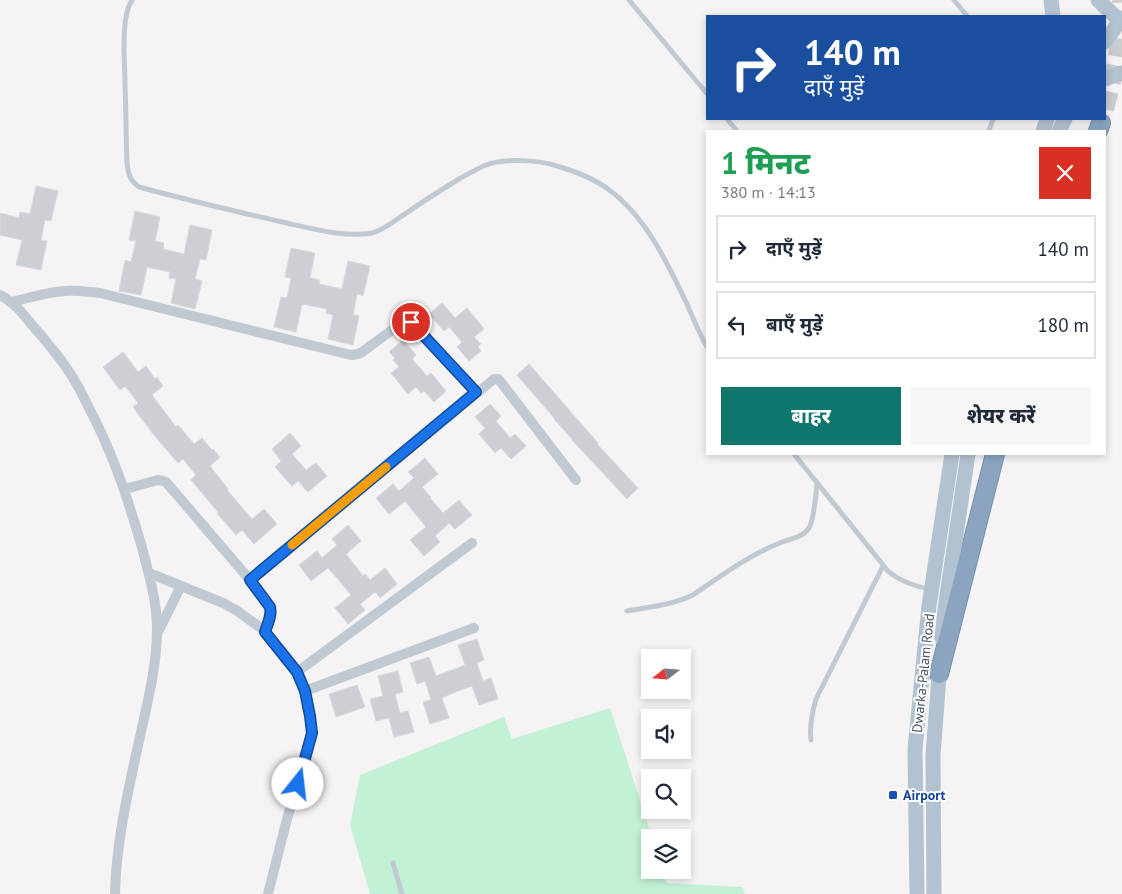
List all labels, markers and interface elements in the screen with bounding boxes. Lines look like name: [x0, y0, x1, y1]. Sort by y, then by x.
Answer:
text: 140 m: [804, 29, 901, 75]
icon: right: [721, 35, 786, 100]
text: दाएँ मुड़ें: [804, 73, 864, 101]
text: 1 मिनट: [721, 143, 810, 182]
button: close: [1039, 147, 1091, 199]
text: 380 m · 14:13: [721, 182, 816, 202]
icon: right: [723, 235, 751, 263]
text: दाएँ मुड़ें: [766, 236, 822, 260]
text: 140 m: [1037, 237, 1089, 261]
pin: [390, 301, 432, 343]
icon: arrive: [397, 308, 425, 336]
icon: left: [723, 311, 751, 339]
text: बाएँ मुड़ें: [766, 312, 823, 336]
text: 180 m: [1037, 313, 1089, 337]
button: बाहर: [721, 387, 901, 445]
button: शेयर करें: [911, 387, 1091, 445]
street label: Dwarka-Palam Road: [908, 612, 938, 734]
north arrow: [641, 649, 691, 699]
map controls: [641, 649, 691, 879]
button: sound: [641, 709, 691, 759]
position arrow: [271, 757, 323, 809]
button: search: [641, 769, 691, 819]
place label: Airport: [903, 786, 946, 804]
marker: Airport: [887, 789, 899, 801]
button: layers: [641, 829, 691, 879]

